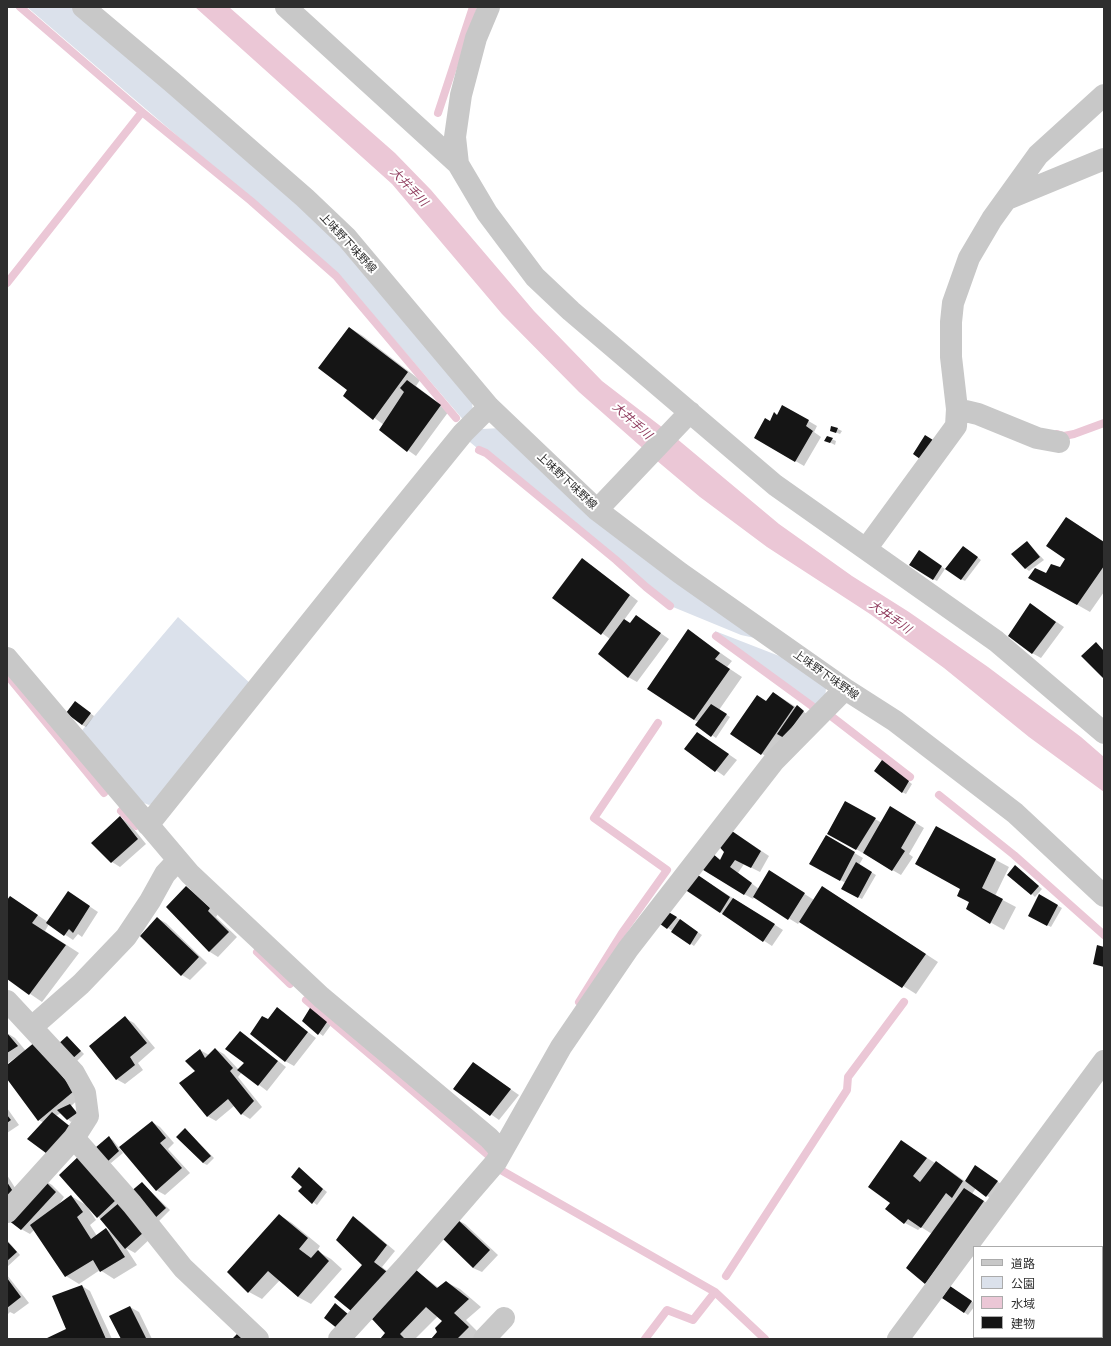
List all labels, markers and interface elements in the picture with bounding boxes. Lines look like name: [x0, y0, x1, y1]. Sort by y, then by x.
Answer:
water label: 大井手川: [387, 165, 431, 209]
street label: 上味野下味野線: [317, 210, 379, 276]
water label: 大井手川: [609, 400, 655, 442]
street label: 上味野下味野線: [534, 450, 600, 512]
water label: 大井手川: [866, 597, 914, 637]
street label: 上味野下味野線: [791, 648, 861, 702]
legend: [973, 1246, 1103, 1338]
text: 道路: [1011, 1257, 1035, 1271]
text: 公園: [1011, 1277, 1035, 1291]
text: 水域: [1011, 1297, 1035, 1311]
text: 建物: [1011, 1317, 1035, 1331]

